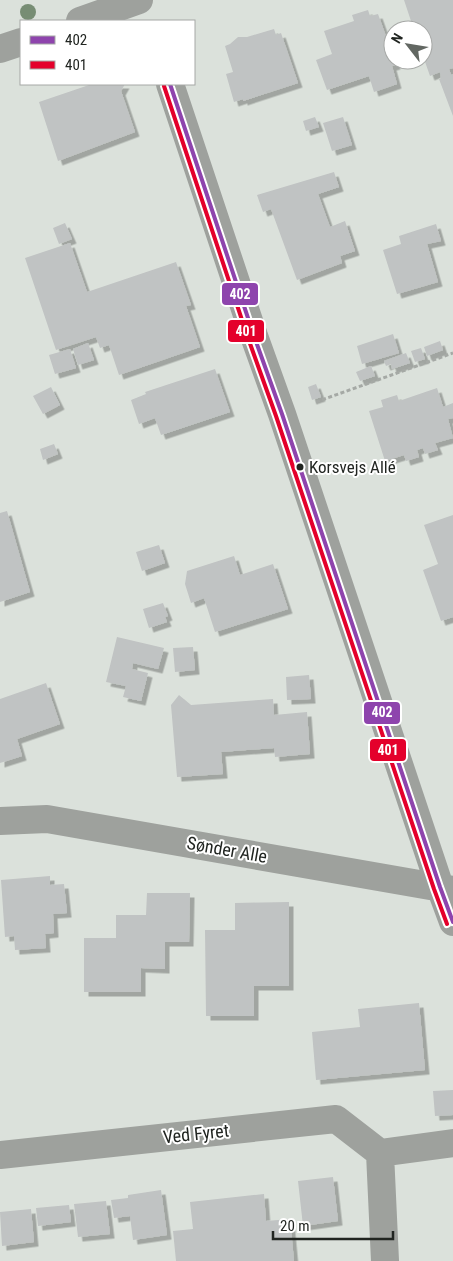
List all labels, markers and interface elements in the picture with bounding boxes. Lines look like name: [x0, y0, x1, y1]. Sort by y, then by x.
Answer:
legend: [20, 20, 195, 85]
north arrow: [383, 20, 433, 70]
text: 402: [65, 31, 87, 49]
text: N: [388, 31, 406, 46]
text: 401: [65, 56, 87, 74]
line badge: 402: [221, 282, 259, 306]
text: 402: [229, 286, 251, 302]
line badge: 401: [227, 319, 265, 343]
text: 401: [235, 323, 257, 339]
place label: Korsvejs Allé: [309, 457, 396, 477]
marker: Korsvejs Allé: [295, 462, 305, 472]
line badge: 402: [363, 701, 401, 725]
text: 402: [371, 704, 393, 720]
line badge: 401: [369, 738, 407, 762]
text: 401: [377, 742, 399, 758]
street label: Sønder Alle: [185, 832, 269, 867]
street label: Ved Fyret: [162, 1120, 230, 1147]
scale bar: [273, 1208, 393, 1240]
text: 20 m: [280, 1217, 310, 1235]

